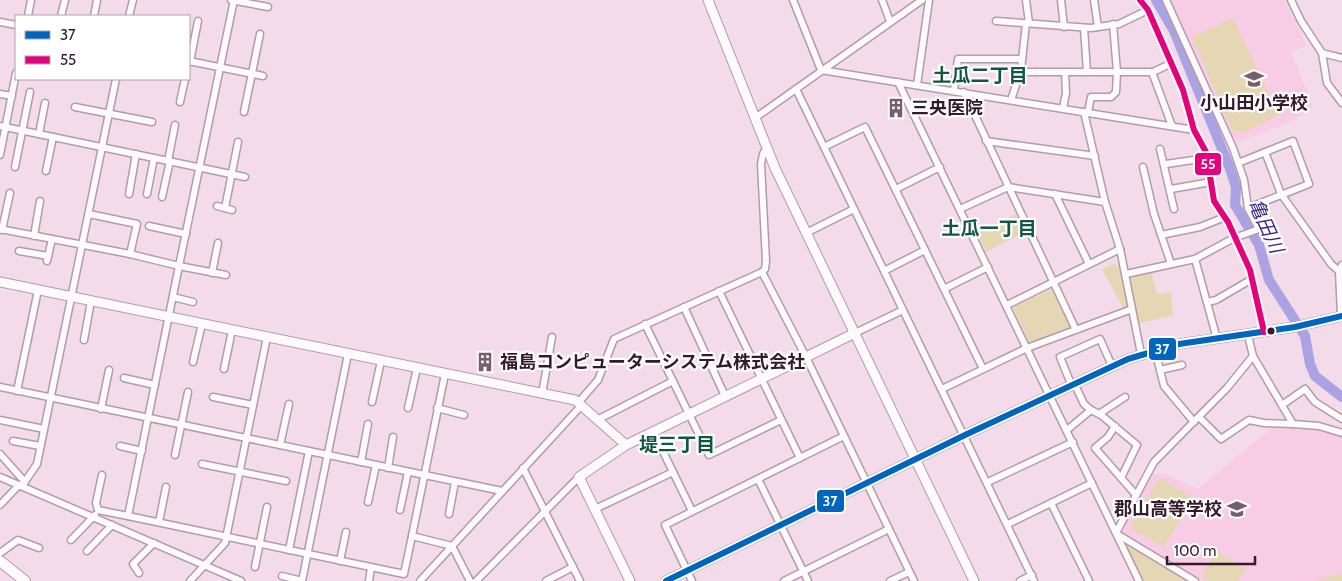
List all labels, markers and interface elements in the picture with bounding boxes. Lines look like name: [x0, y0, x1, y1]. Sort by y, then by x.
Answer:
legend: [15, 15, 190, 80]
text: 37: [60, 26, 76, 44]
text: 55: [60, 51, 76, 69]
district label: 土瓜二丁目: [932, 64, 1028, 87]
school or university icon: 小山田小学校: [1243, 68, 1265, 90]
place label: 小山田小学校: [1200, 92, 1308, 114]
building icon: 三央医院: [885, 97, 907, 119]
place label: 三央医院: [911, 97, 983, 119]
line badge: 55: [1194, 152, 1222, 176]
text: 55: [1200, 155, 1216, 173]
water label: 亀田川: [1244, 195, 1289, 259]
district label: 土瓜一丁目: [941, 217, 1037, 240]
unlabelled marker: [1266, 326, 1276, 336]
line badge: 37: [1148, 337, 1177, 361]
text: 37: [1155, 340, 1170, 358]
building icon: 福島コンピューターシステム株式会社: [474, 351, 496, 373]
place label: 福島コンピューターシステム株式会社: [500, 351, 805, 373]
district label: 堤三丁目: [639, 433, 715, 456]
line badge: 37: [816, 489, 845, 513]
text: 37: [823, 492, 838, 510]
place label: 郡山高等学校: [1114, 498, 1222, 520]
school or university icon: 郡山高等学校: [1226, 498, 1248, 520]
scale bar: [1167, 534, 1254, 566]
text: 100 m: [1174, 542, 1216, 560]

